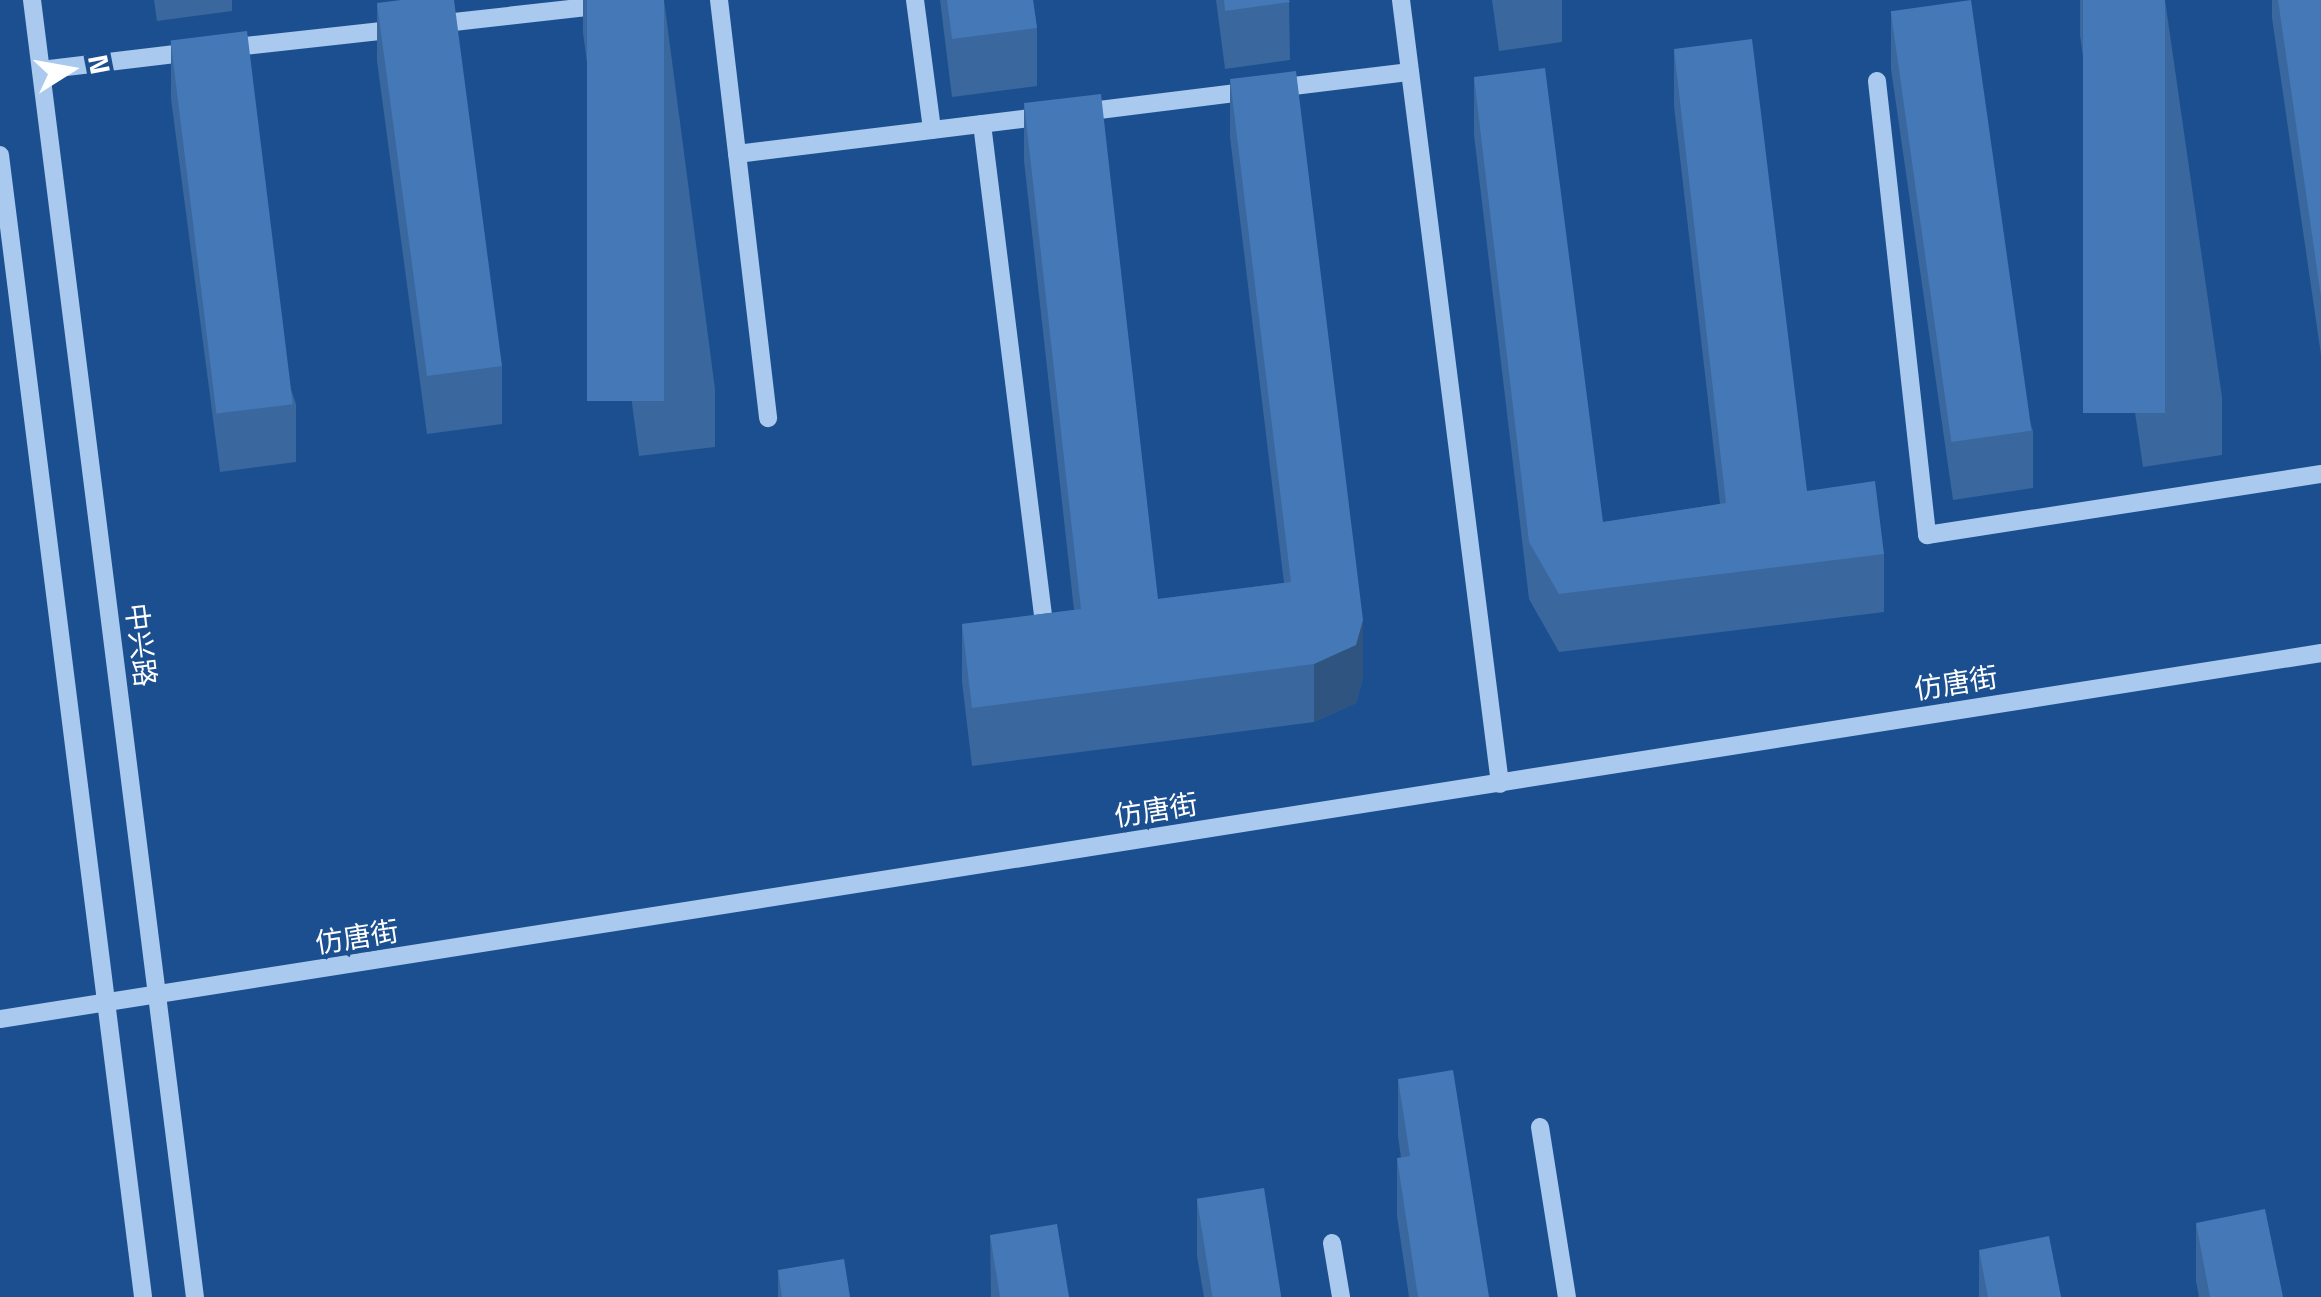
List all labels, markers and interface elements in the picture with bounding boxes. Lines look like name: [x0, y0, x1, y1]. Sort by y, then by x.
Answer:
north arrow: [20, 20, 120, 120]
text: N: [77, 51, 123, 78]
street label: 中兴路: [119, 601, 163, 689]
street label: 仿唐街: [1912, 660, 2000, 706]
street label: 仿唐街: [1112, 787, 1200, 833]
street label: 仿唐街: [313, 914, 401, 960]

